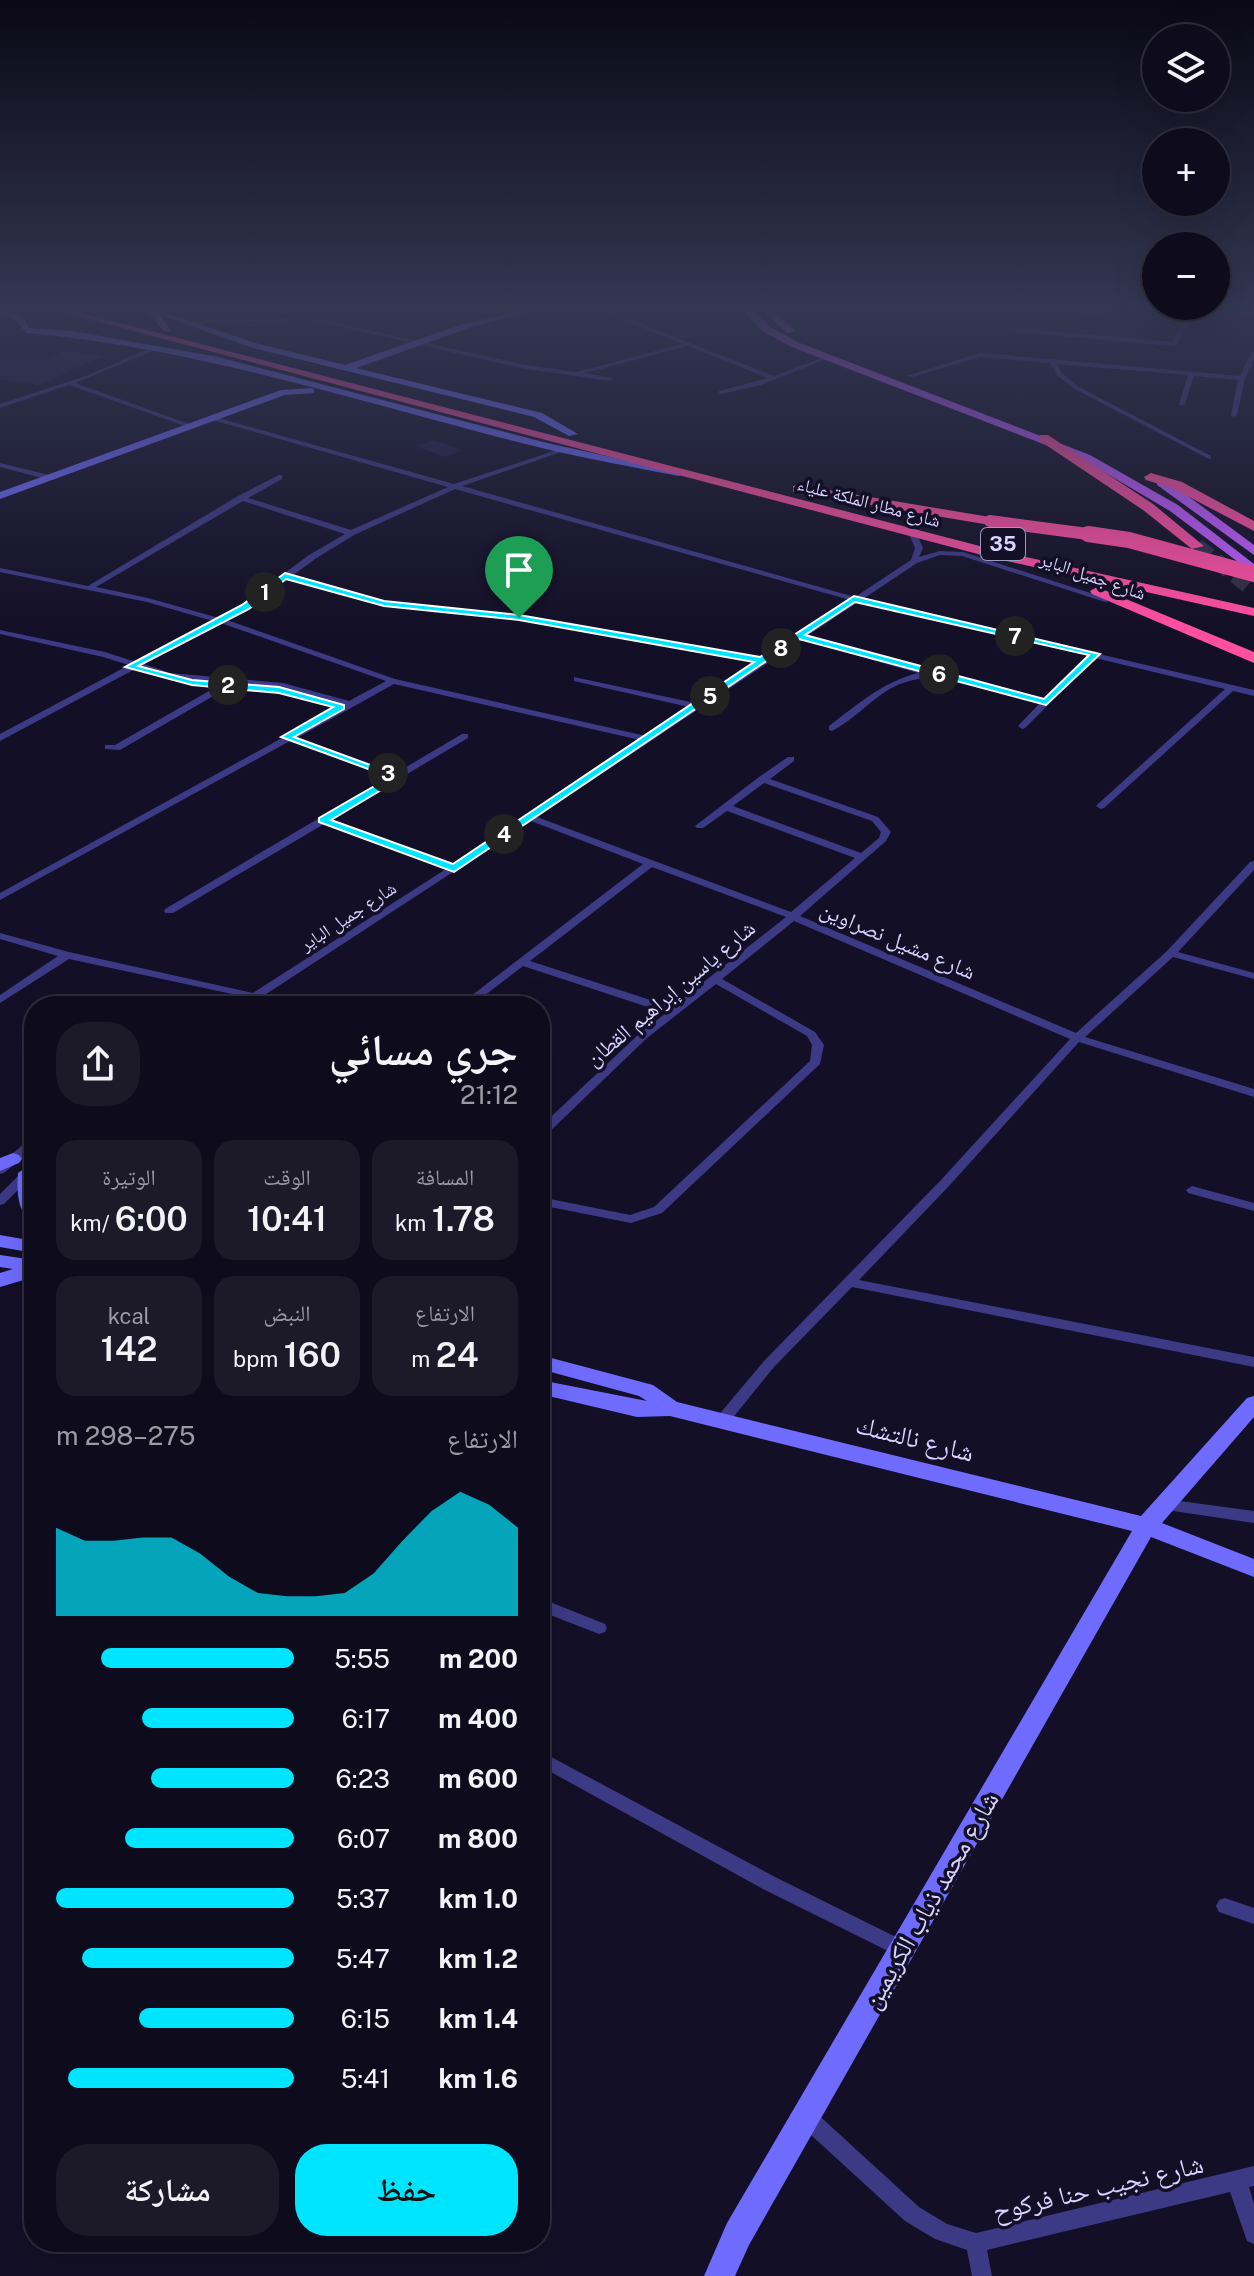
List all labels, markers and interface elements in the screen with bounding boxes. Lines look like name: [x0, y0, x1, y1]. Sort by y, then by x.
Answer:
map controls: [1142, 24, 1230, 320]
button: layers: [1142, 24, 1230, 112]
button: +: [1142, 128, 1230, 216]
button: −: [1142, 232, 1230, 320]
street label: شارع مطار الملكة علياء: [795, 473, 943, 532]
road number: 35: [981, 528, 1025, 560]
pin: [485, 536, 553, 618]
icon: arrive: [497, 548, 541, 592]
street label: شارع جميل الباير: [1036, 548, 1149, 605]
pin: 1: [245, 572, 285, 612]
text: 1: [260, 579, 270, 605]
pin: 7: [995, 616, 1035, 656]
text: 7: [1008, 623, 1022, 649]
pin: 8: [761, 628, 801, 668]
text: 8: [774, 635, 788, 661]
pin: 6: [919, 654, 959, 694]
text: 6: [932, 661, 946, 687]
pin: 2: [208, 665, 248, 705]
text: 2: [221, 672, 235, 698]
pin: 5: [690, 676, 730, 716]
text: 5: [703, 683, 717, 709]
pin: 3: [368, 753, 408, 793]
text: 3: [381, 760, 395, 786]
pin: 4: [484, 814, 524, 854]
text: 4: [497, 821, 511, 847]
street label: شارع جميل الباير: [295, 877, 401, 956]
street label: شارع مشيل نصراوين: [816, 896, 980, 985]
street label: شارع ياسين إبراهيم القطان: [580, 915, 761, 1073]
button: share: [56, 1022, 140, 1106]
text: جري مسائي: [329, 1023, 518, 1075]
text: 21:12: [460, 1079, 518, 1110]
text: الوتيرة: [102, 1164, 156, 1190]
text: الوقت: [263, 1164, 311, 1190]
text: المسافة: [416, 1164, 474, 1190]
text: 6:00: [115, 1199, 188, 1239]
text: 10:41: [247, 1199, 327, 1239]
text: 1.78: [432, 1199, 495, 1239]
text: /km: [70, 1210, 115, 1236]
text: km: [395, 1210, 432, 1236]
text: النبض: [264, 1300, 310, 1326]
text: الارتفاع: [415, 1300, 475, 1326]
text: kcal: [108, 1303, 150, 1329]
text: 142: [100, 1329, 158, 1369]
text: 160: [284, 1335, 341, 1375]
text: 24: [436, 1335, 479, 1375]
text: bpm: [233, 1346, 284, 1372]
text: m: [411, 1346, 436, 1372]
street label: شارع نالتشك: [852, 1408, 977, 1469]
text: 275–298 m: [56, 1420, 195, 1451]
text: الارتفاع: [447, 1423, 518, 1454]
text: 5:55: [334, 1643, 390, 1674]
text: 200 m: [439, 1643, 518, 1674]
text: 6:17: [342, 1703, 390, 1734]
text: 400 m: [438, 1703, 518, 1734]
text: 6:23: [336, 1763, 390, 1794]
text: 600 m: [438, 1763, 518, 1794]
street label: شارع محمد ذياب الكريمين: [855, 1786, 1006, 2014]
text: 6:07: [337, 1823, 390, 1854]
text: 800 m: [438, 1823, 518, 1854]
text: 5:37: [336, 1883, 390, 1914]
text: 1.0 km: [439, 1883, 518, 1914]
text: 5:47: [336, 1943, 390, 1974]
text: 1.2 km: [439, 1943, 518, 1974]
text: 6:15: [341, 2003, 390, 2034]
text: 1.4 km: [439, 2003, 518, 2034]
text: 5:41: [341, 2063, 390, 2094]
text: 1.6 km: [438, 2063, 518, 2094]
button: مشاركة: [56, 2144, 279, 2236]
button: حفظ: [295, 2144, 518, 2236]
street label: شارع نجيب حنا فركوح: [990, 2148, 1206, 2227]

